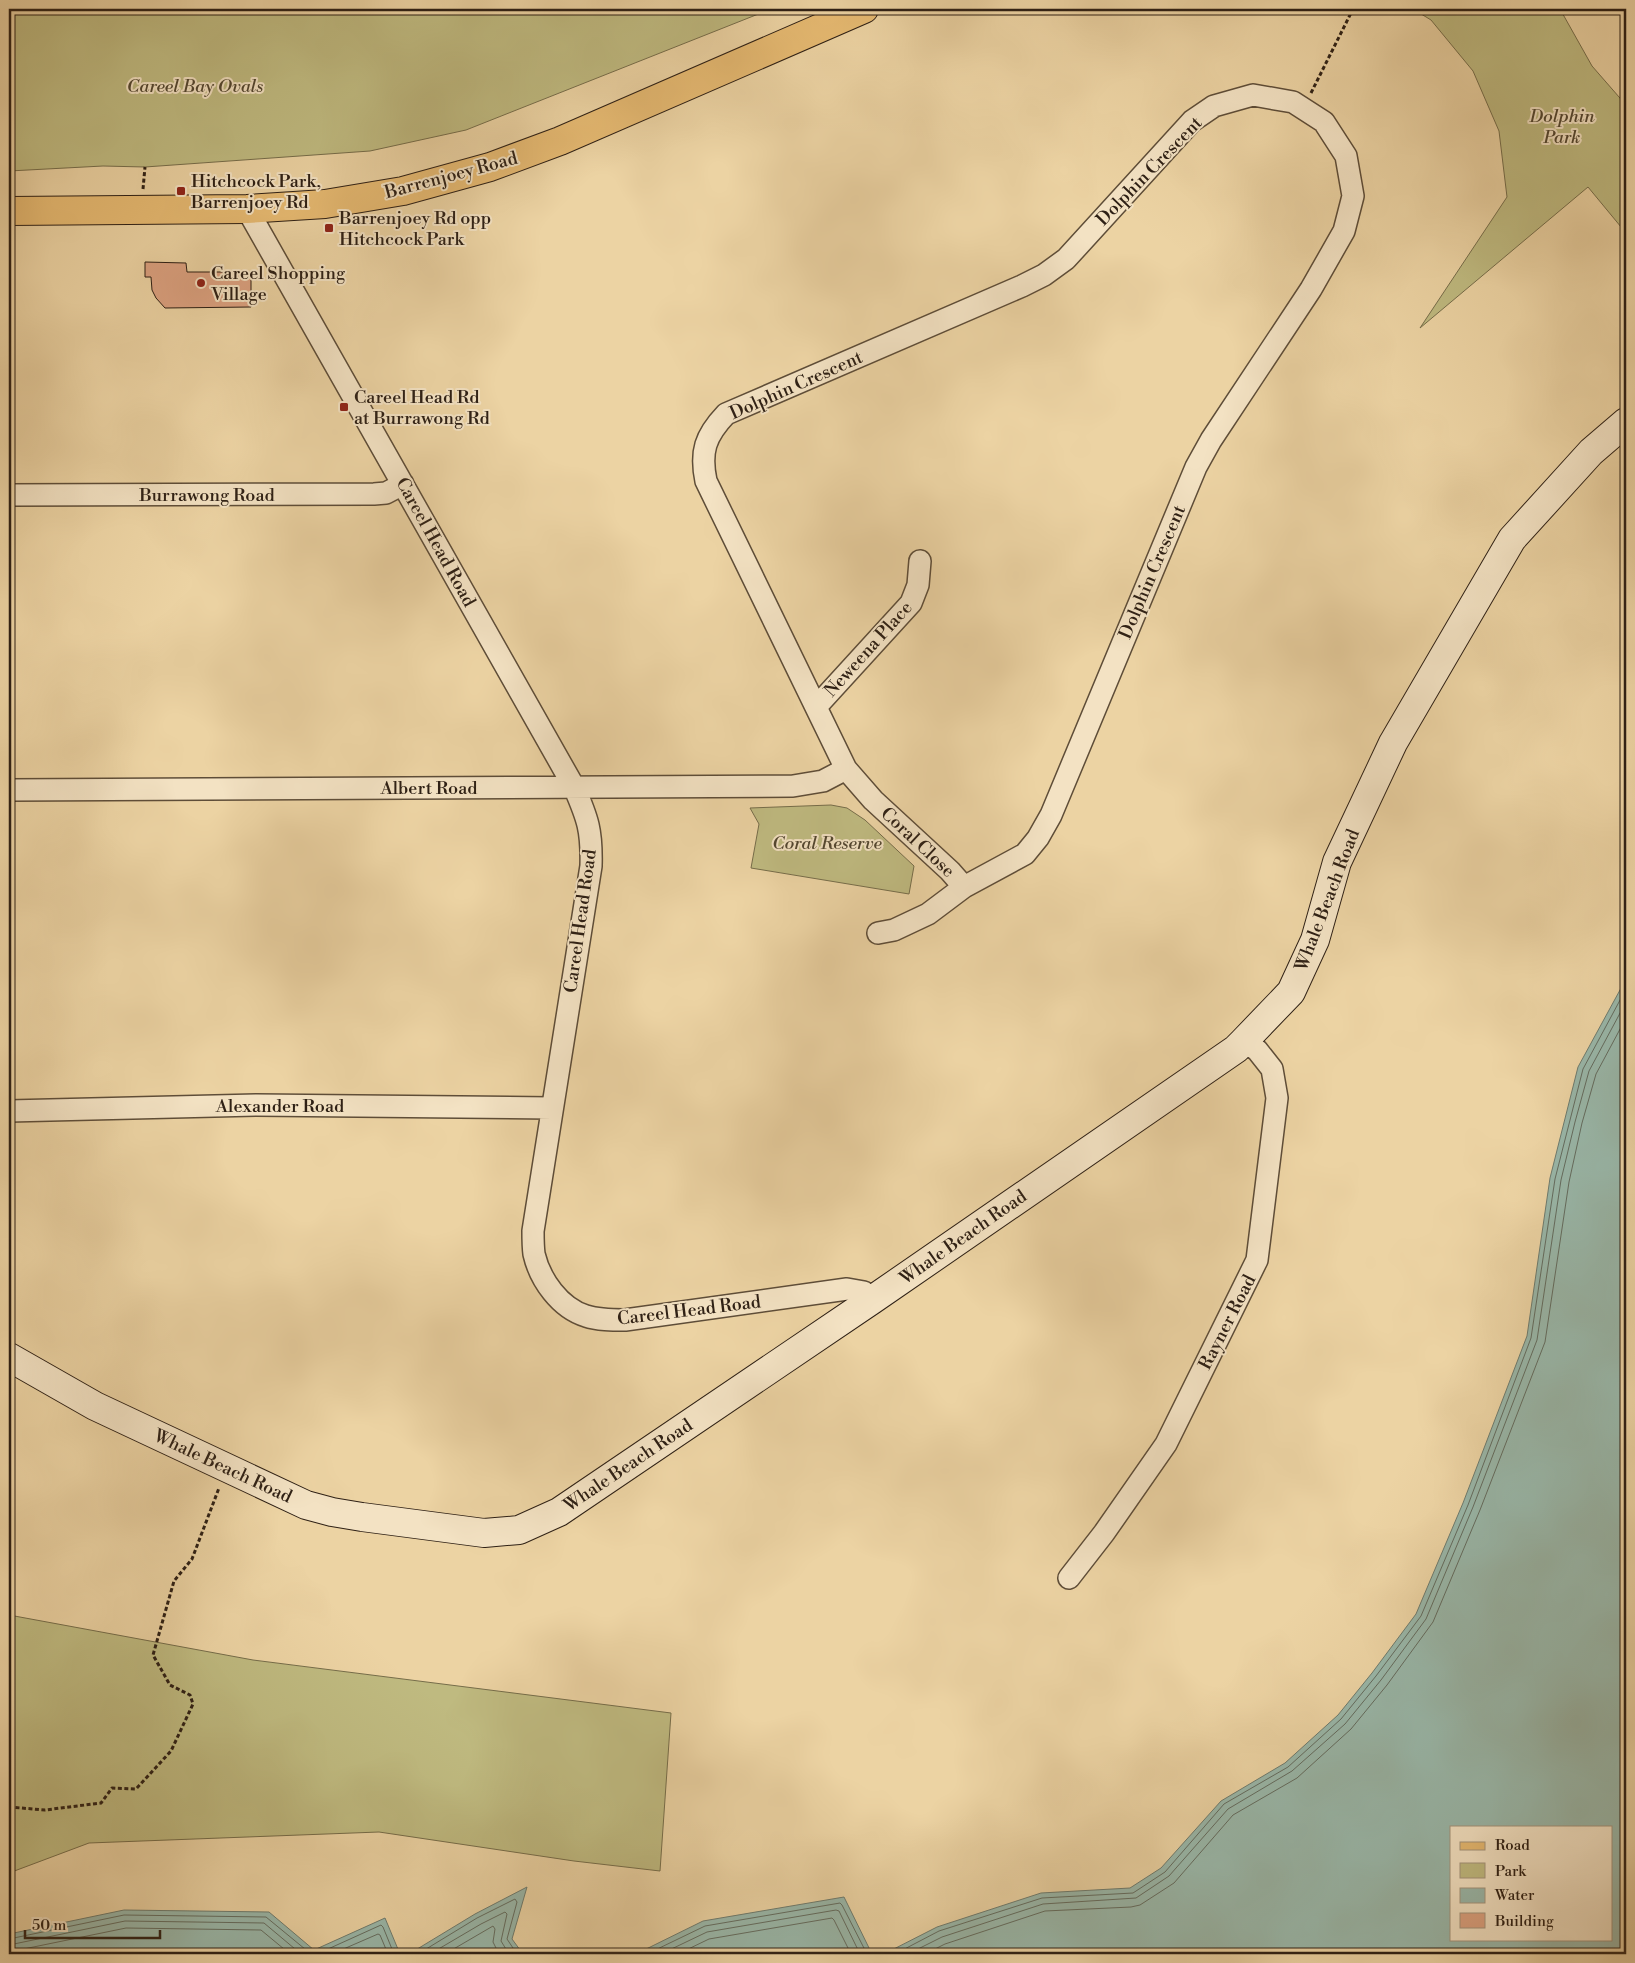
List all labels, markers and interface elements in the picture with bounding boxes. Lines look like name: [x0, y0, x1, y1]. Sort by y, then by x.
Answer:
park label: Careel Bay Ovals: [127, 75, 263, 98]
park label: Dolphin Park: [1528, 105, 1595, 149]
street label: Dolphin Crescent: [1091, 111, 1208, 231]
street label: Barrenjoey Road: [381, 146, 521, 205]
place label: Hitchcock Park, Barrenjoey Rd: [190, 170, 321, 214]
marker: Hitchcock Park, Barrenjoey Rd: [175, 185, 187, 197]
place label: Barrenjoey Rd opp Hitchcock Park: [338, 207, 491, 251]
marker: Barrenjoey Rd opp Hitchcock Park: [323, 222, 335, 234]
place label: Careel Shopping Village: [210, 262, 346, 306]
marker: Careel Shopping Village: [195, 277, 207, 289]
street label: Dolphin Crescent: [726, 346, 867, 425]
place label: Careel Head Rd at Burrawong Rd: [354, 386, 490, 430]
marker: Careel Head Rd at Burrawong Rd: [338, 401, 350, 413]
street label: Careel Head Road: [390, 473, 481, 612]
street label: Burrawong Road: [138, 484, 276, 507]
street label: Dolphin Crescent: [1114, 501, 1191, 643]
street label: Neweena Place: [819, 597, 917, 702]
street label: Albert Road: [379, 777, 478, 800]
street label: Coral Close: [876, 802, 960, 883]
street label: Whale Beach Road: [1289, 825, 1365, 975]
park label: Coral Reserve: [772, 832, 882, 855]
street label: Careel Head Road: [559, 847, 602, 994]
street label: Alexander Road: [215, 1095, 345, 1118]
street label: Whale Beach Road: [894, 1184, 1032, 1290]
street label: Rayner Road: [1194, 1270, 1262, 1374]
street label: Careel Head Road: [616, 1290, 763, 1331]
street label: Whale Beach Road: [559, 1413, 698, 1518]
street label: Whale Beach Road: [149, 1424, 296, 1509]
legend: [1450, 1826, 1612, 1940]
text: Road: [1495, 1836, 1530, 1855]
text: Park: [1495, 1862, 1527, 1881]
text: Water: [1494, 1886, 1535, 1905]
scale bar: [25, 1908, 160, 1940]
text: Building: [1494, 1912, 1554, 1931]
text: 50 m: [32, 1916, 66, 1935]

